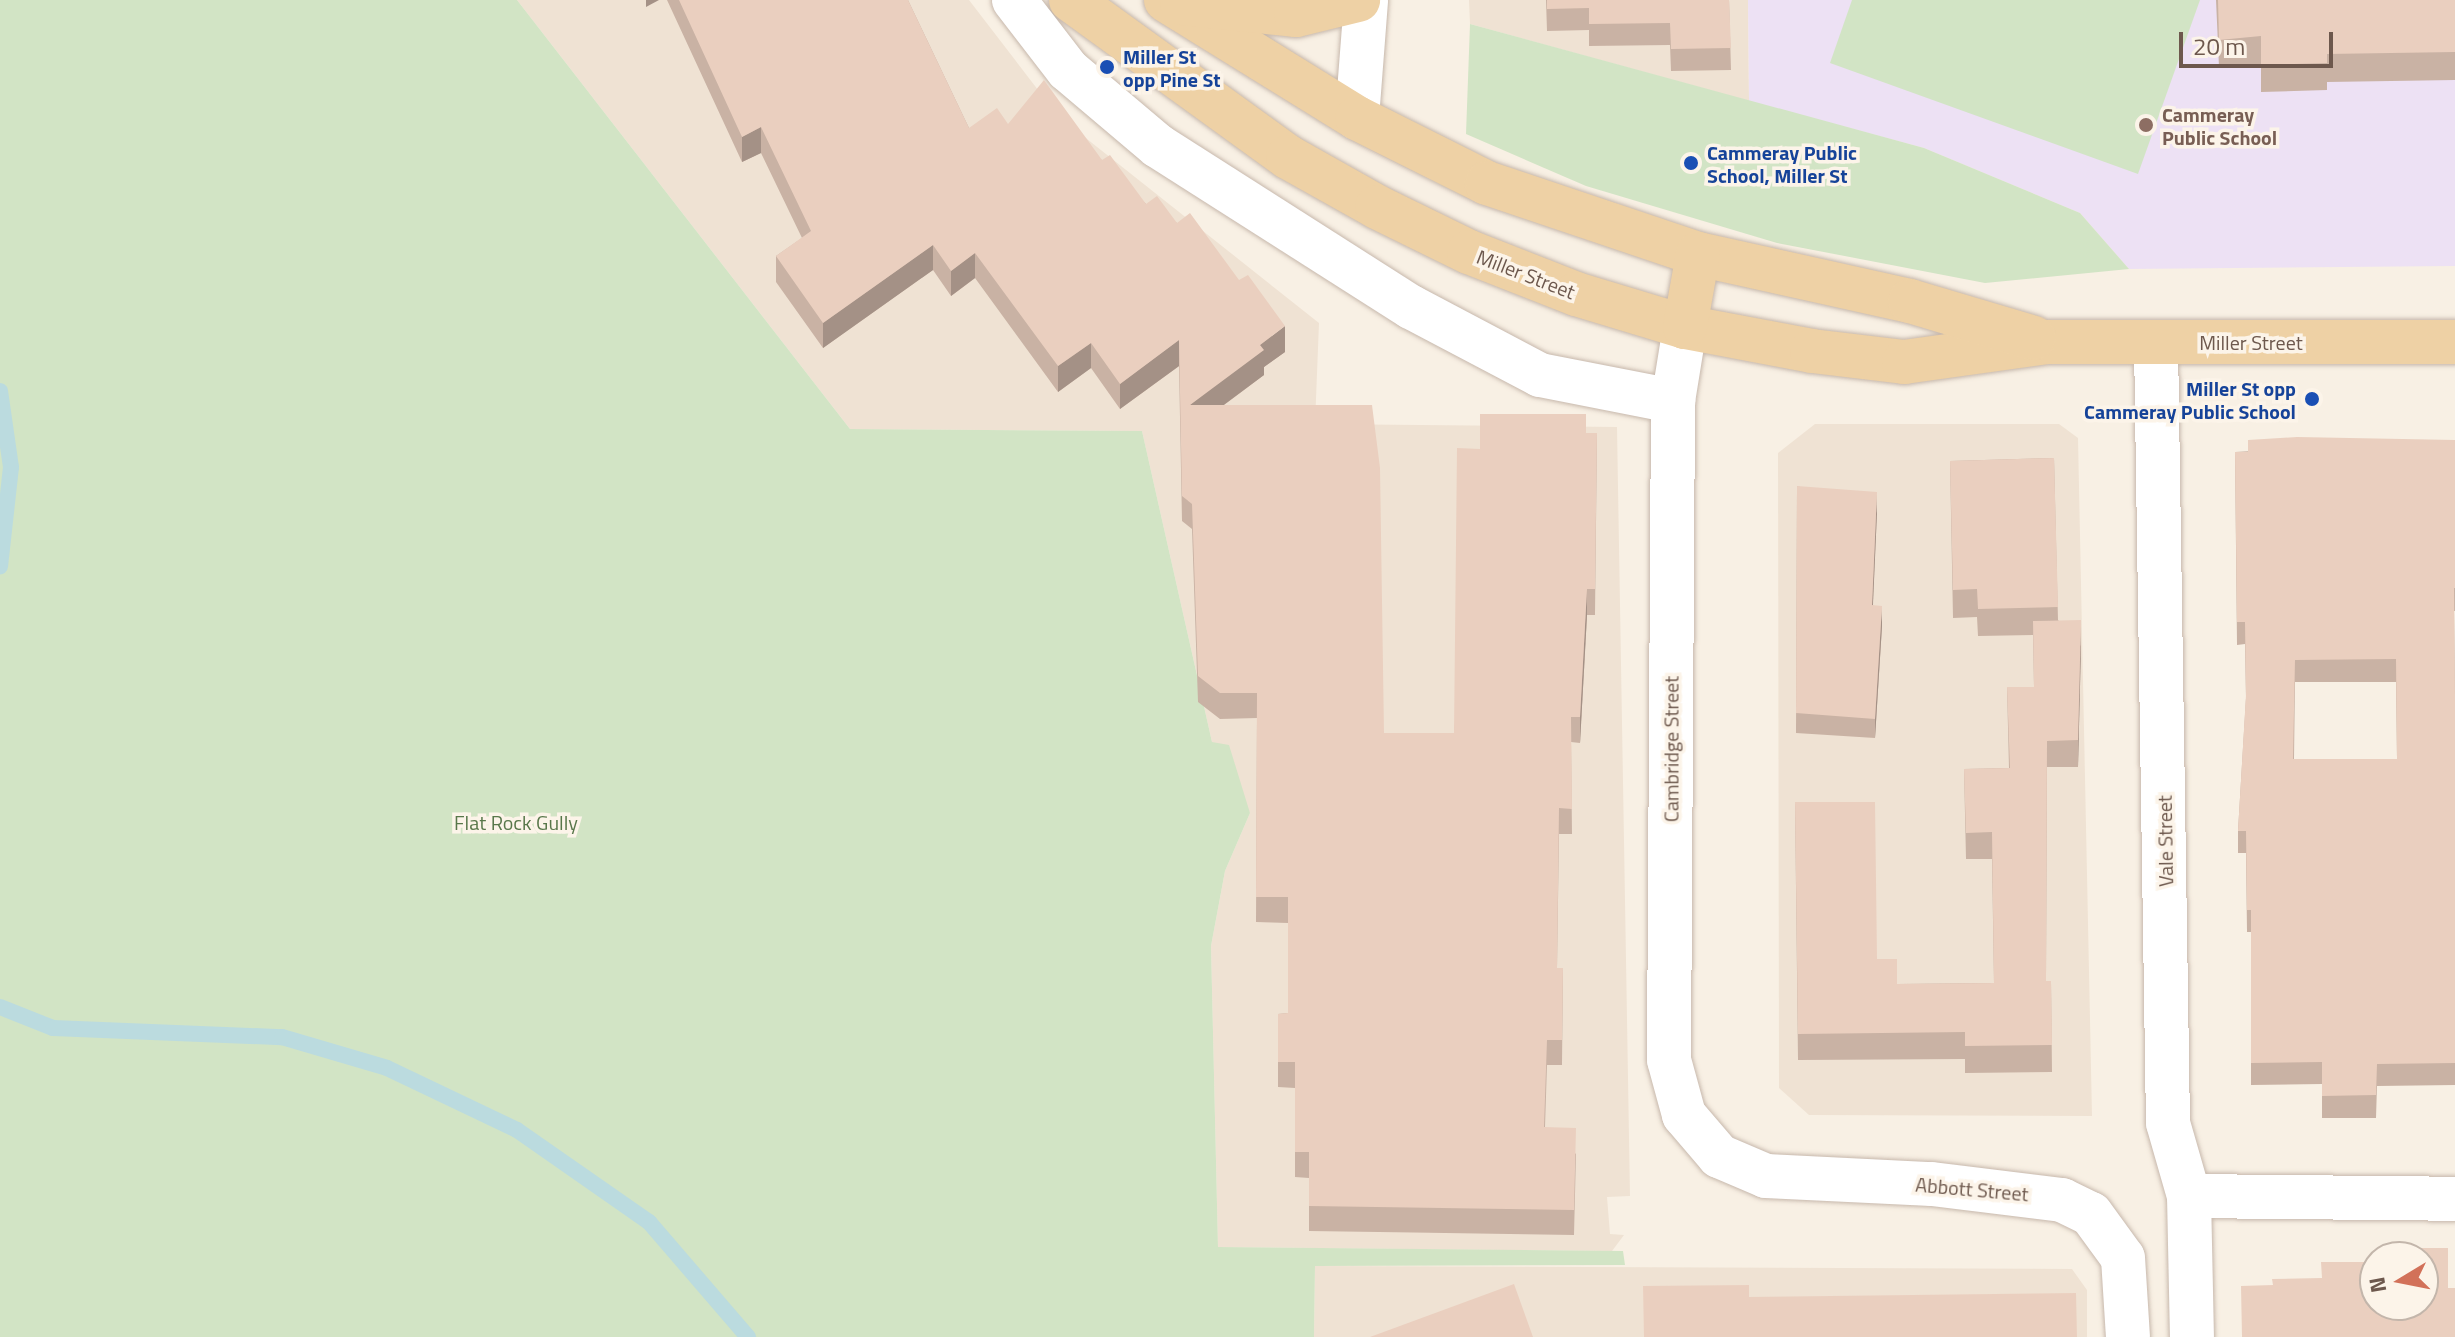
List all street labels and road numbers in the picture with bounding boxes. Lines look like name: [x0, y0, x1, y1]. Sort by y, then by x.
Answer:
street label: Miller Street: [1473, 244, 1579, 304]
street label: Miller Street: [2199, 330, 2303, 354]
street label: Cambridge Street: [1659, 676, 1683, 822]
street label: Vale Street: [2152, 795, 2178, 887]
street label: Abbott Street: [1914, 1172, 2030, 1206]

